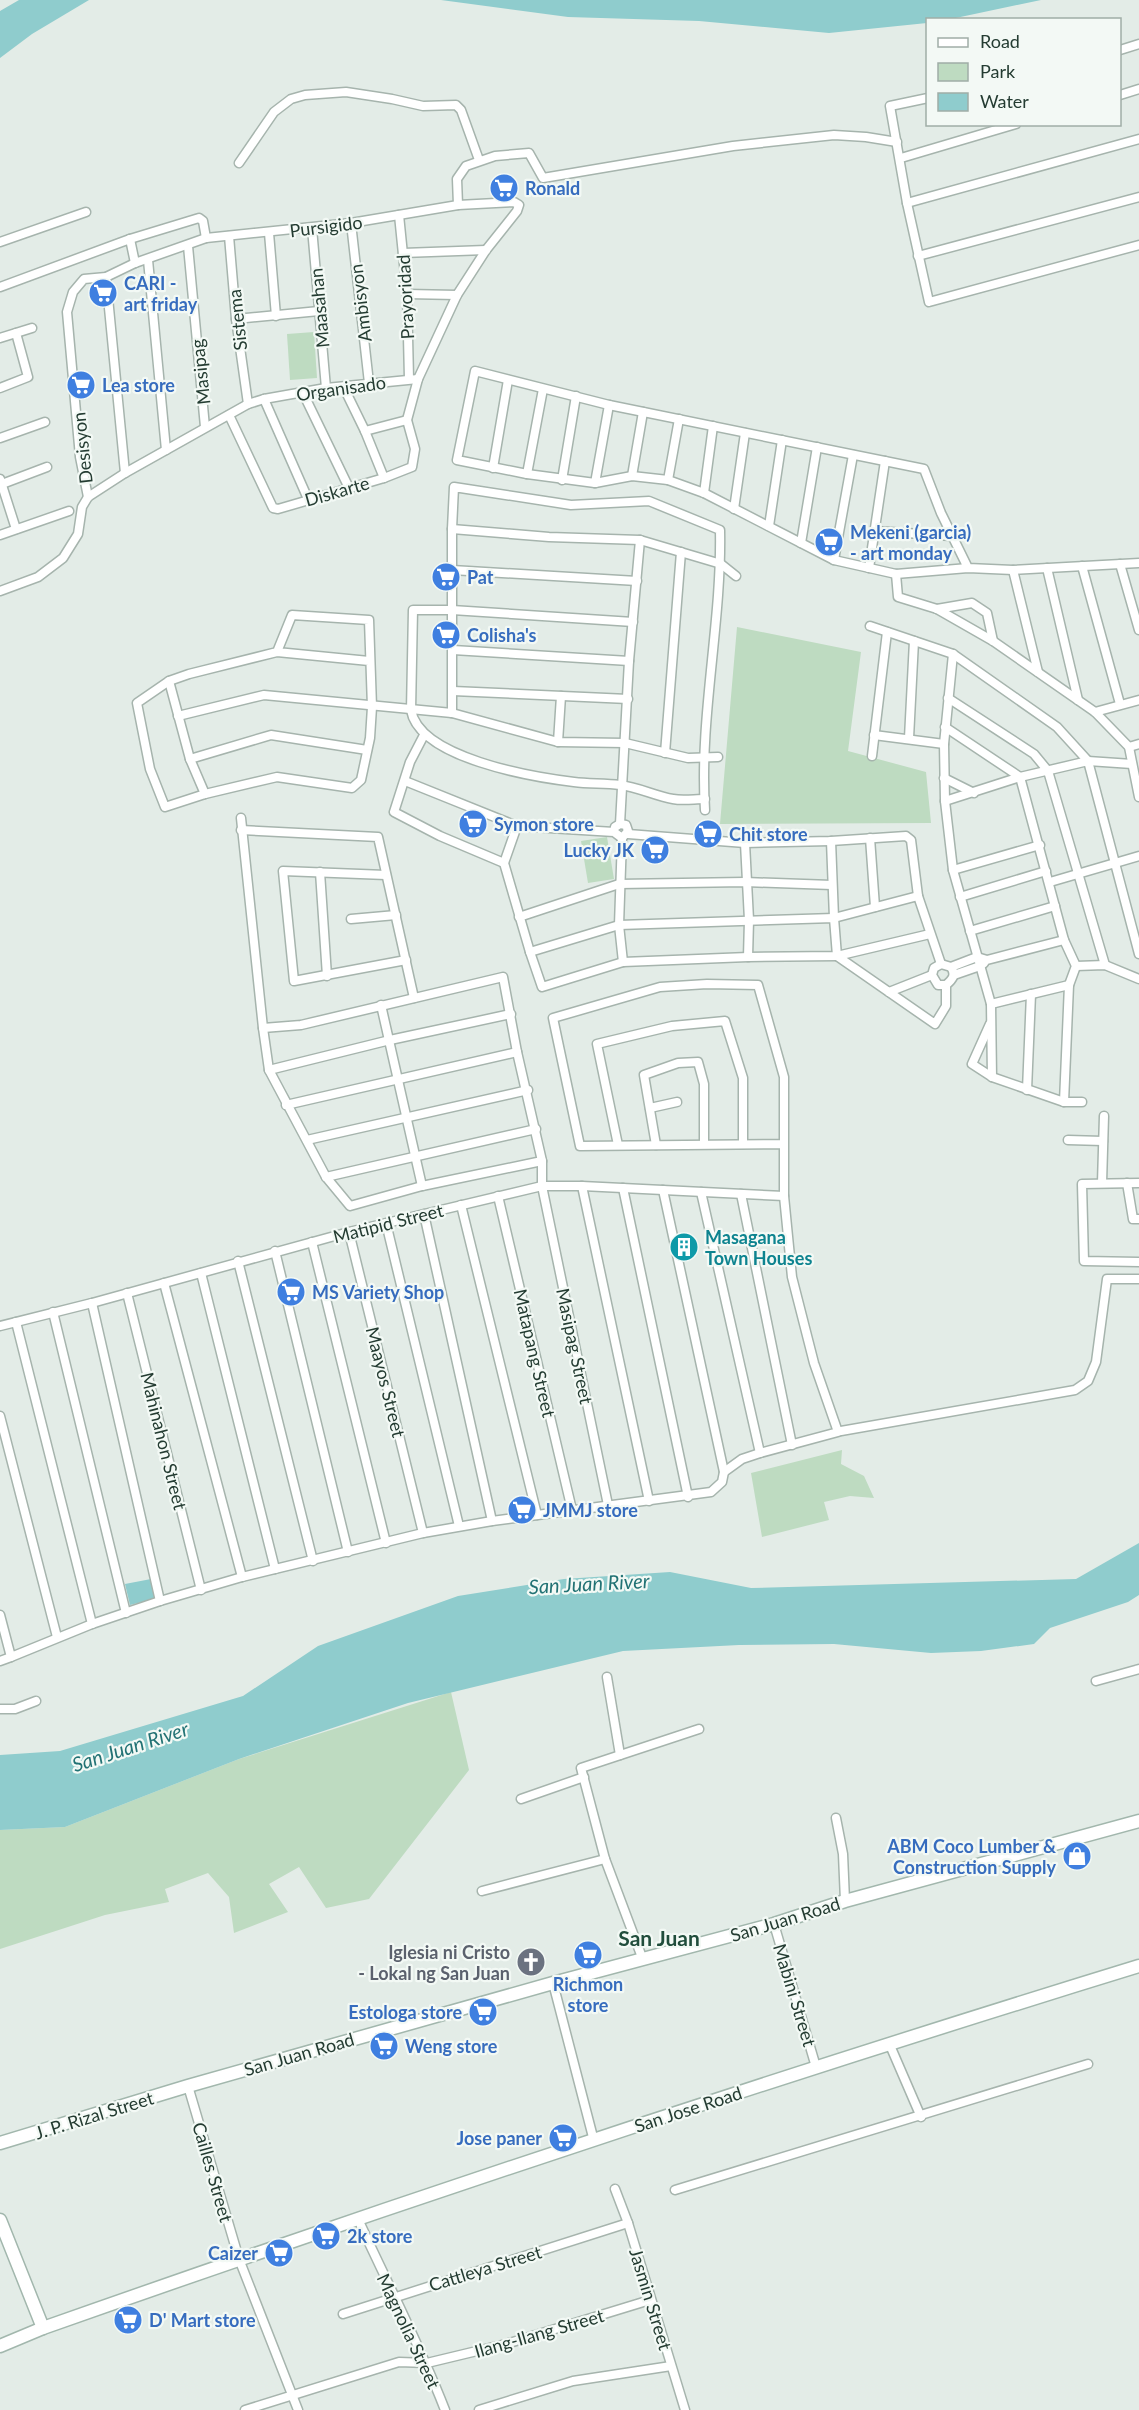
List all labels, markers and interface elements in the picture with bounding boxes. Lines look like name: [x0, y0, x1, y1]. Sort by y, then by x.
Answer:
legend: [926, 18, 1121, 126]
text: Road: [980, 30, 1020, 52]
text: Park: [980, 60, 1016, 82]
text: Water: [980, 90, 1029, 112]
supermarket icon: Ronald: [488, 172, 520, 204]
place label: Ronald: [525, 177, 580, 199]
street label: Pursigido: [288, 211, 364, 241]
street label: Prayoridad: [392, 254, 418, 340]
street label: Ambisyon: [344, 263, 376, 343]
street label: Maasahan: [305, 267, 333, 349]
place label: CARI - art friday: [124, 272, 198, 315]
supermarket icon: CARI - art friday: [87, 277, 119, 309]
street label: Sistema: [223, 288, 251, 352]
street label: Masipag: [186, 338, 214, 406]
supermarket icon: Lea store: [65, 369, 97, 401]
street label: Organisado: [295, 371, 387, 405]
place label: Lea store: [102, 374, 175, 396]
street label: Desisyon: [67, 411, 97, 485]
street label: Diskarte: [302, 471, 372, 511]
place label: Mekeni (garcia) - art monday: [850, 521, 971, 564]
supermarket icon: Mekeni (garcia) - art monday: [813, 526, 845, 558]
supermarket icon: Pat: [430, 561, 462, 593]
place label: Pat: [467, 566, 494, 588]
supermarket icon: Colisha's: [430, 619, 462, 651]
place label: Colisha's: [467, 624, 537, 646]
supermarket icon: Symon store: [457, 808, 489, 840]
place label: Symon store: [494, 813, 594, 835]
supermarket icon: Chit store: [692, 818, 724, 850]
place label: Chit store: [729, 823, 808, 845]
supermarket icon: Lucky JK: [639, 834, 671, 866]
place label: Lucky JK: [564, 839, 635, 861]
street label: Matipid Street: [331, 1199, 446, 1247]
place label: Masagana Town Houses: [705, 1226, 812, 1269]
building icon: Masagana Town Houses: [668, 1231, 700, 1263]
supermarket icon: MS Variety Shop: [275, 1276, 307, 1308]
place label: MS Variety Shop: [312, 1281, 444, 1303]
street label: Masipag Street: [552, 1286, 598, 1406]
street label: Matapang Street: [510, 1287, 561, 1420]
street label: Maayos Street: [362, 1324, 410, 1440]
street label: Mahinahon Street: [136, 1370, 192, 1513]
supermarket icon: JMMJ store: [506, 1494, 538, 1526]
place label: JMMJ store: [543, 1499, 638, 1521]
water label: San Juan River: [528, 1568, 651, 1598]
water label: San Juan River: [69, 1716, 192, 1776]
place label: ABM Coco Lumber & Construction Supply: [886, 1835, 1057, 1878]
shop icon: ABM Coco Lumber & Construction Supply: [1061, 1840, 1093, 1872]
street label: San Juan Road: [727, 1892, 843, 1946]
district label: San Juan: [618, 1925, 700, 1950]
supermarket icon: Richmon store: [572, 1939, 604, 1971]
place label: Iglesia ni Cristo - Lokal ng San Juan: [358, 1941, 510, 1984]
street label: Mabini Street: [769, 1941, 821, 2049]
church icon: Iglesia ni Cristo - Lokal ng San Juan: [515, 1946, 547, 1978]
place label: Richmon store: [553, 1973, 623, 2016]
supermarket icon: Estologa store: [467, 1996, 499, 2028]
place label: Estologa store: [348, 2001, 462, 2023]
street label: San Juan Road: [241, 2028, 357, 2080]
supermarket icon: Weng store: [368, 2030, 400, 2062]
place label: Weng store: [405, 2035, 498, 2057]
street label: San Jose Road: [631, 2081, 745, 2137]
street label: J. P. Rizal Street: [32, 2086, 157, 2143]
street label: Cailles Street: [188, 2119, 238, 2225]
supermarket icon: Jose paner: [547, 2122, 579, 2154]
place label: Jose paner: [456, 2127, 542, 2149]
supermarket icon: 2k store: [310, 2220, 342, 2252]
place label: 2k store: [347, 2225, 413, 2247]
supermarket icon: Caizer: [263, 2237, 295, 2269]
street label: Cattleya Street: [426, 2240, 545, 2296]
place label: Caizer: [208, 2242, 258, 2264]
street label: Jasmin Street: [625, 2245, 677, 2353]
street label: Magnolia Street: [373, 2270, 446, 2393]
supermarket icon: D' Mart store: [112, 2304, 144, 2336]
street label: Ilang-Ilang Street: [472, 2304, 607, 2362]
place label: D' Mart store: [149, 2309, 256, 2331]

